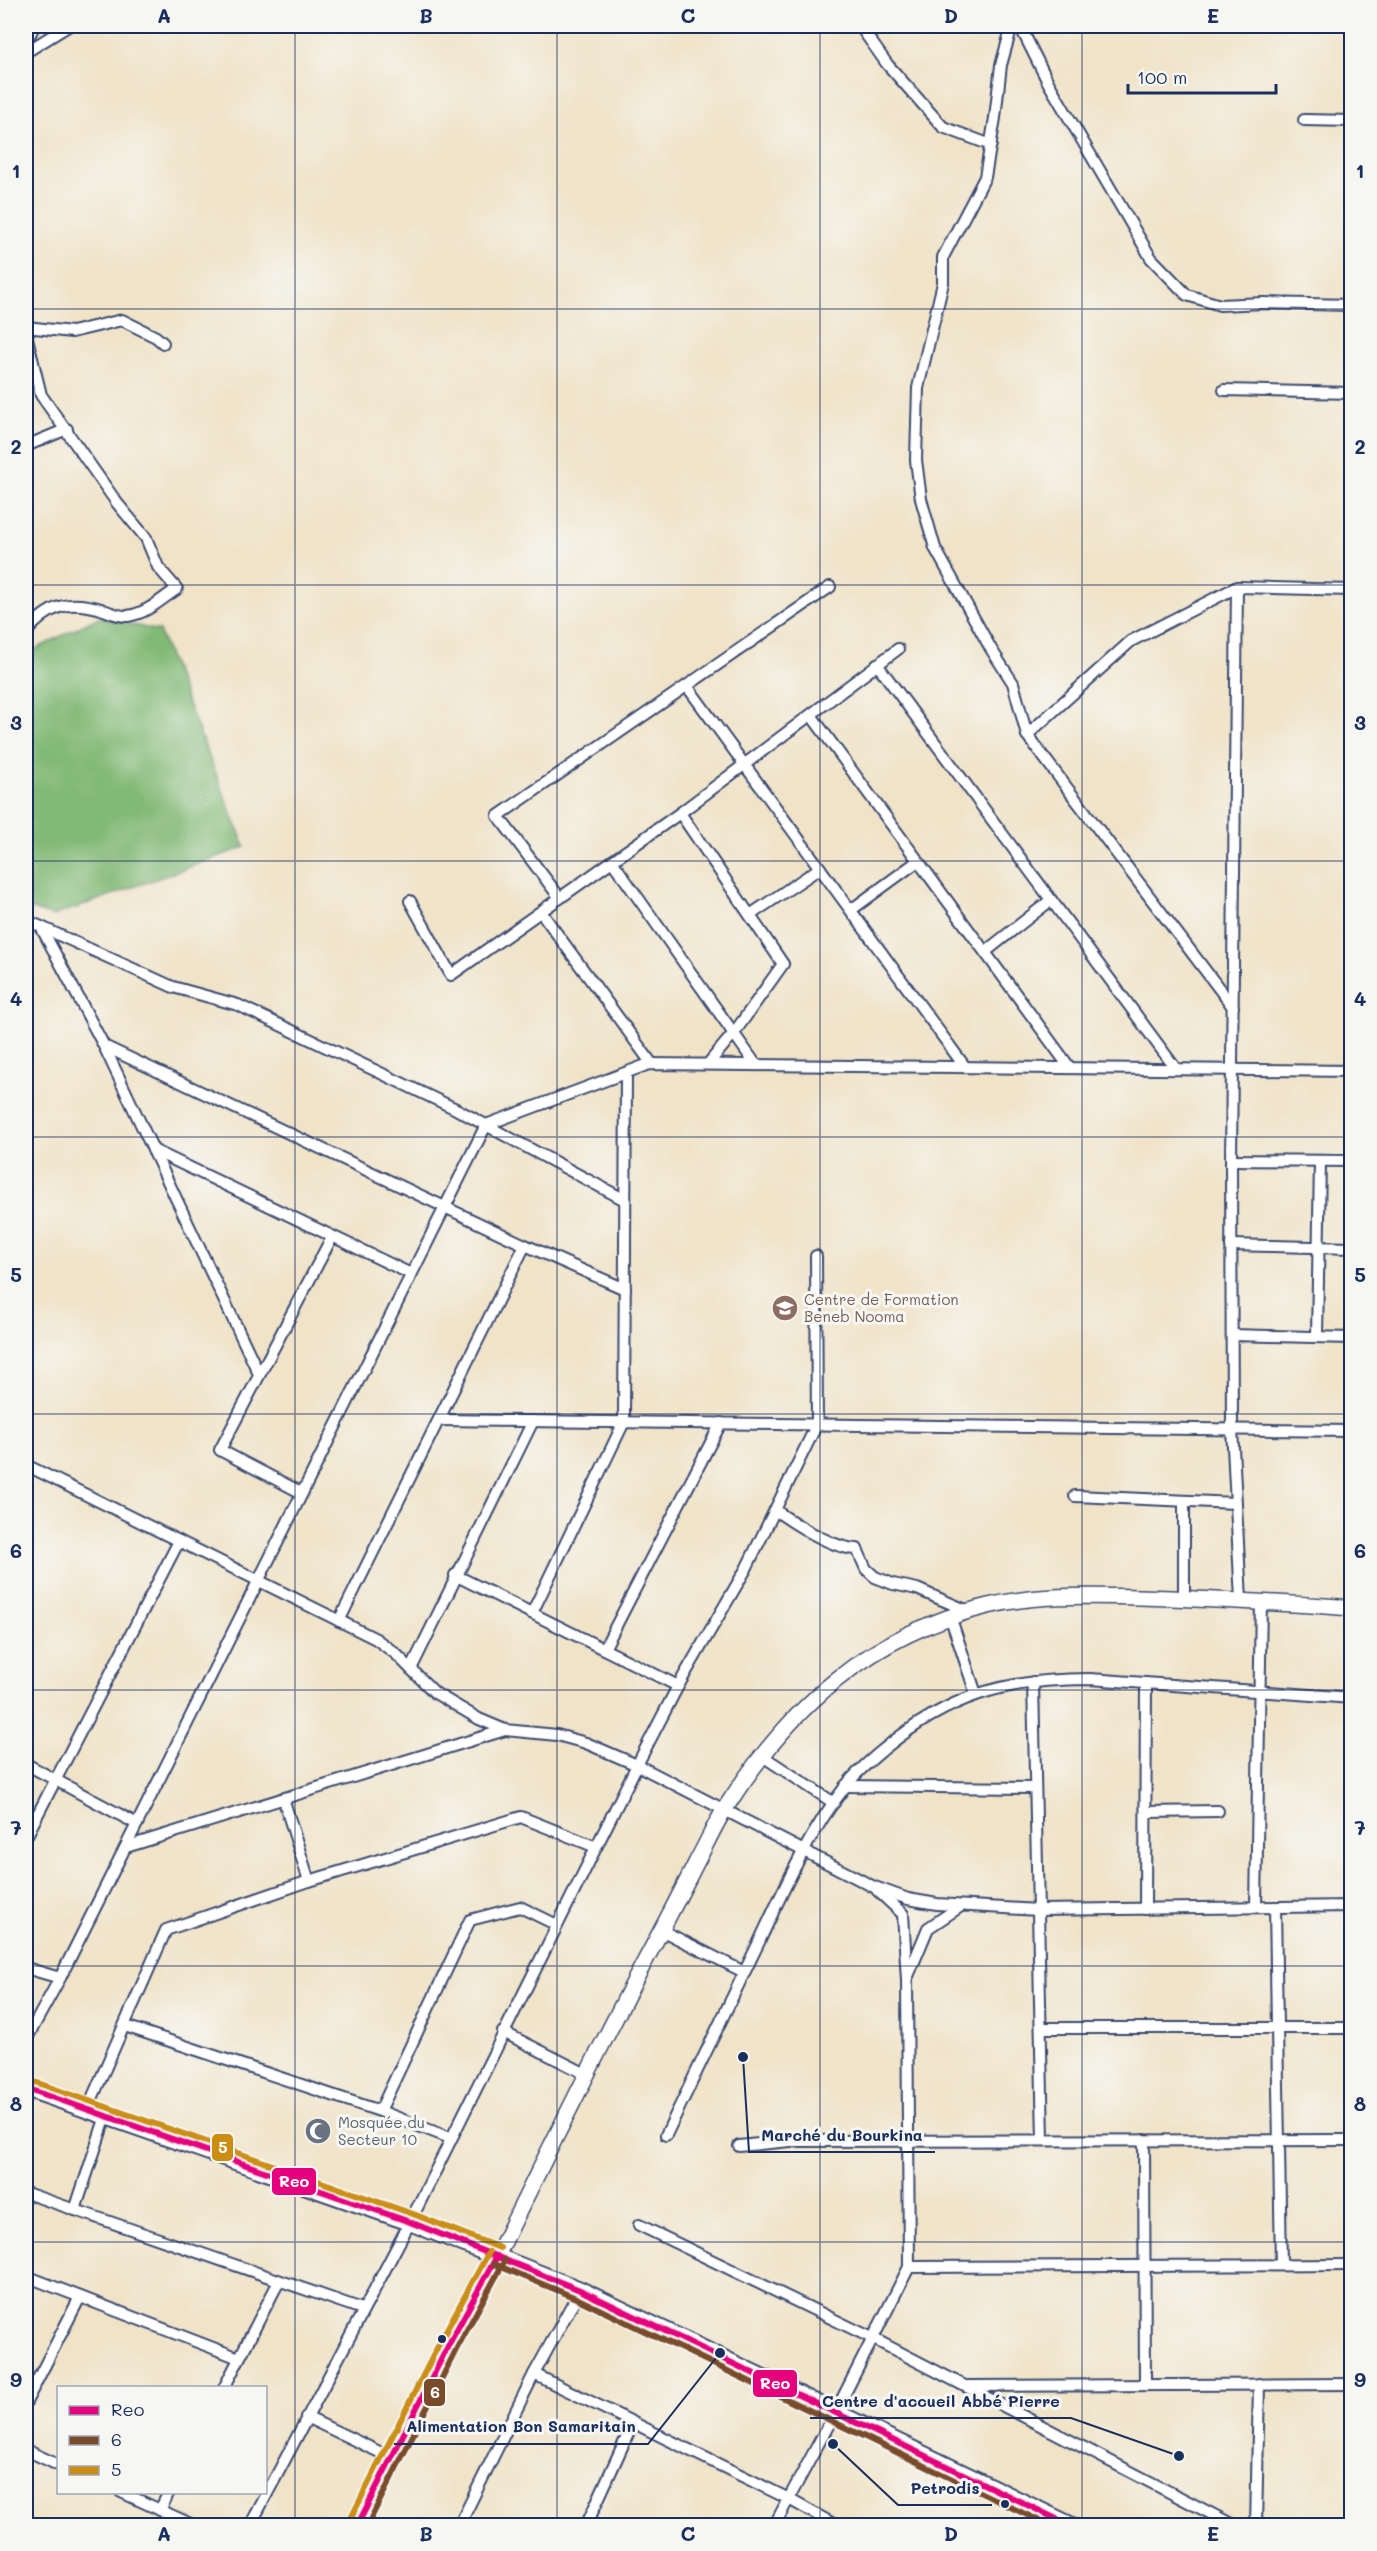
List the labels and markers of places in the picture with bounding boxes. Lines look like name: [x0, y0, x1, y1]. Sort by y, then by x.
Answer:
place label: Centre de Formation Beneb Nooma: [804, 1289, 959, 1326]
school or university icon: Centre de Formation Beneb Nooma: [770, 1293, 800, 1323]
place label: Mosquée du Secteur 10: [338, 2112, 425, 2149]
mosque icon: Mosquée du Secteur 10: [303, 2116, 333, 2146]
callout: Marché du Bourkina: [749, 2118, 935, 2152]
unlabelled marker: [436, 2333, 448, 2345]
callout: Centre d'accueil Abbé Pierre: [810, 2384, 1071, 2418]
callout: Alimentation Bon Samaritain: [394, 2410, 648, 2444]
callout: Petrodis: [898, 2471, 992, 2505]
unlabelled marker: [999, 2498, 1011, 2510]

